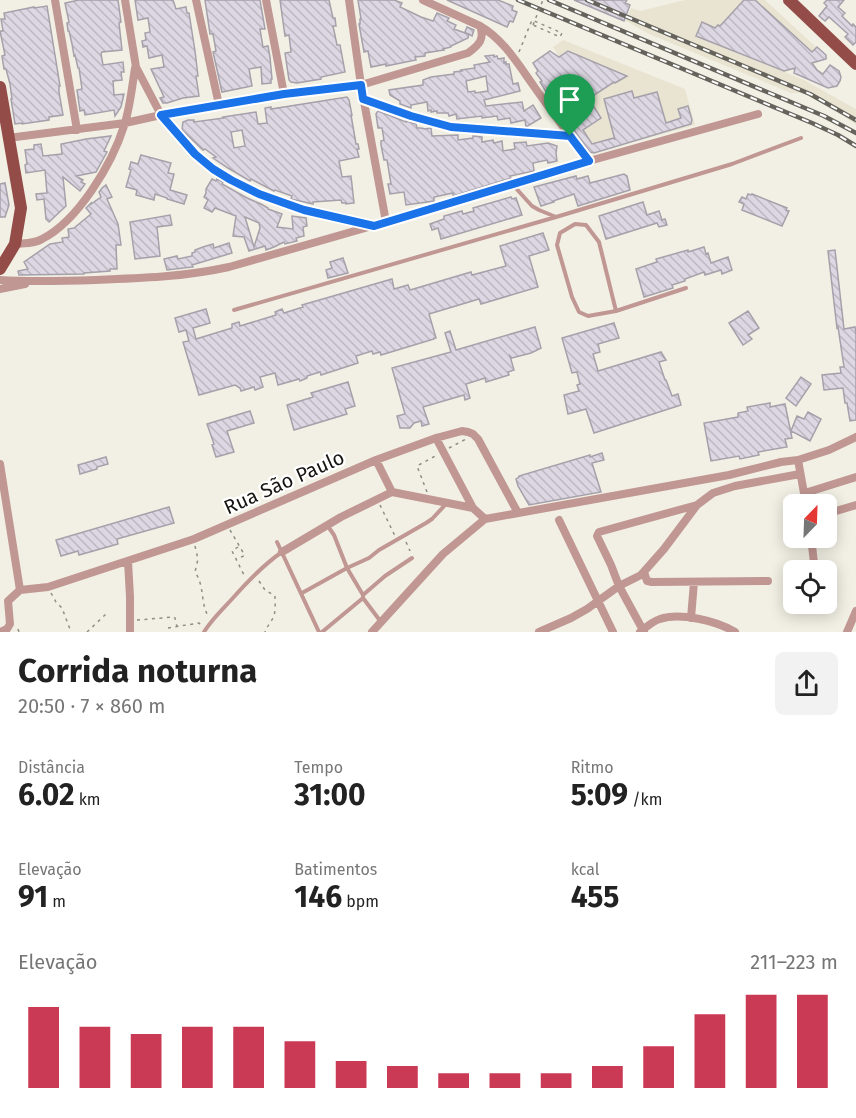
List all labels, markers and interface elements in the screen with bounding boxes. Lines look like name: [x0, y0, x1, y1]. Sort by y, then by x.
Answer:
pin: [544, 74, 595, 136]
icon: arrive: [553, 83, 586, 116]
street label: Rua São Paulo: [220, 445, 348, 519]
north arrow: [783, 494, 837, 548]
map controls: [783, 494, 837, 614]
button: locate: [783, 560, 837, 614]
text: Corrida noturna: [18, 651, 257, 691]
button: share: [775, 652, 838, 715]
text: 20:50 · 7 × 860 m: [18, 694, 165, 718]
text: Distância: [18, 758, 85, 777]
text: Tempo: [294, 758, 343, 777]
text: Ritmo: [571, 758, 614, 777]
text: 6.02: [18, 777, 74, 813]
text: 31:00: [294, 777, 366, 813]
text: 5:09: [571, 777, 628, 813]
text: km: [74, 790, 101, 809]
text: /km: [628, 790, 662, 809]
text: Elevação: [18, 860, 82, 879]
text: Batimentos: [294, 860, 377, 879]
text: kcal: [571, 860, 599, 879]
text: 91: [18, 879, 48, 915]
text: 146: [294, 879, 342, 915]
text: 455: [571, 879, 619, 915]
text: m: [48, 892, 66, 911]
text: bpm: [342, 892, 379, 911]
text: Elevação: [18, 950, 97, 974]
text: 211–223 m: [750, 950, 838, 974]

